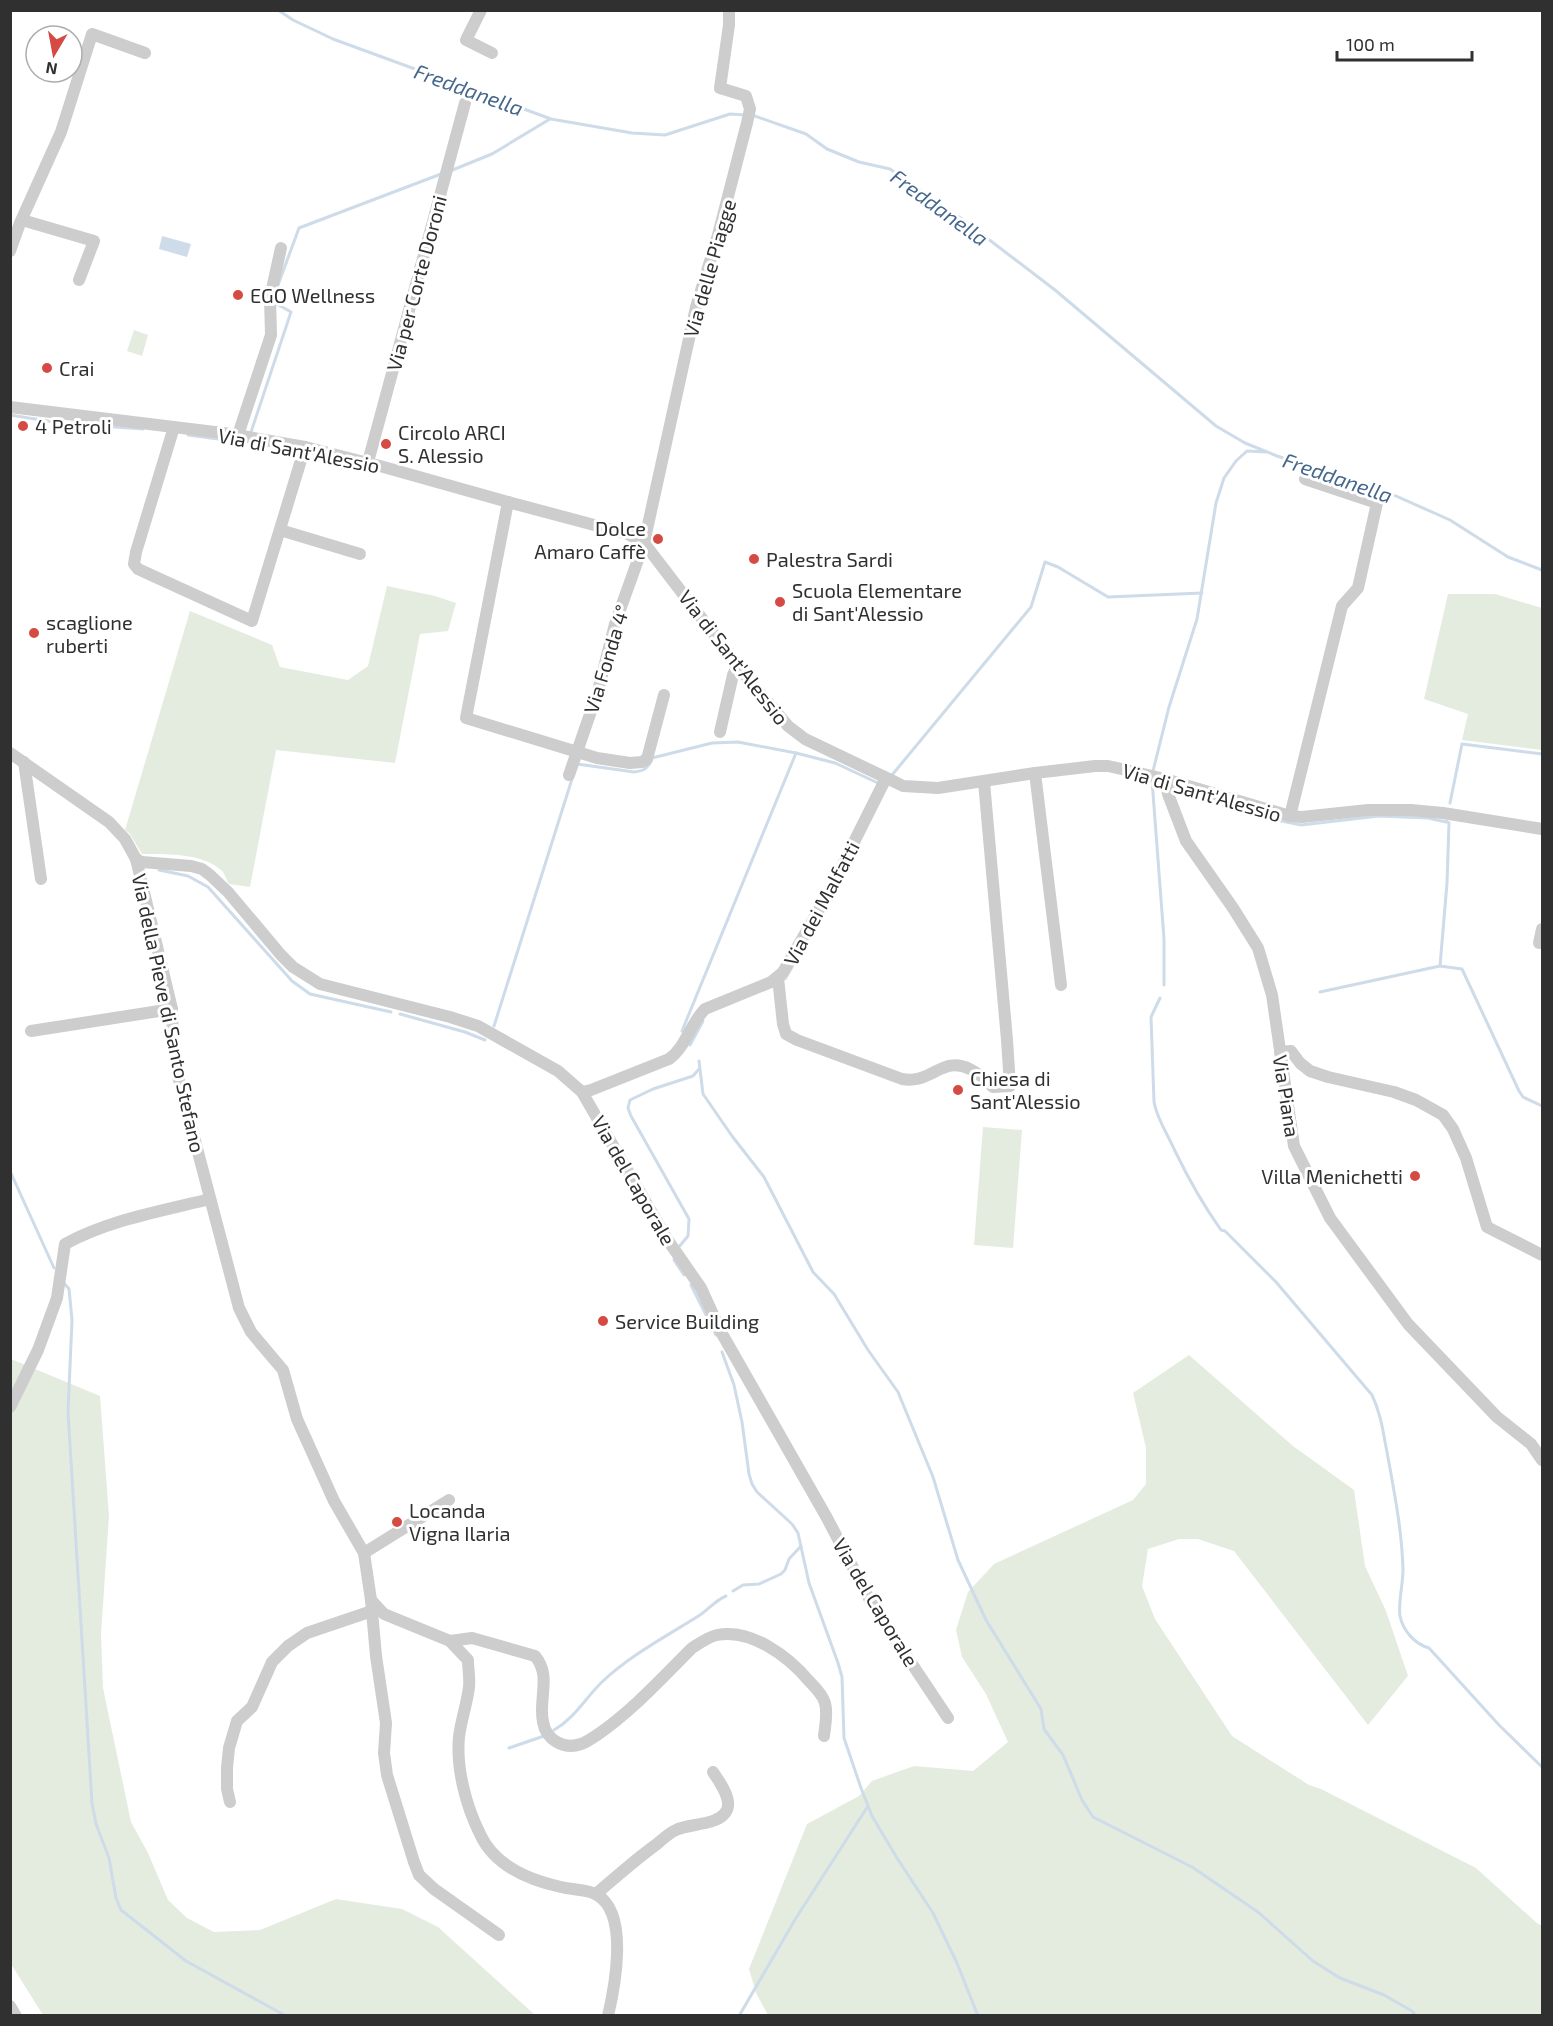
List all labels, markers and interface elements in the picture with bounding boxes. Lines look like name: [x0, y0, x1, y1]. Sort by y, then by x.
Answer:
north arrow: [24, 24, 84, 84]
scale bar: [1337, 24, 1472, 62]
text: 100 m: [1346, 33, 1395, 55]
water label: Freddanella: [411, 58, 527, 120]
text: N: [44, 59, 59, 80]
water label: Freddanella: [886, 163, 994, 251]
street label: Via per Corte Doroni: [381, 193, 451, 373]
street label: Via delle Piagge: [678, 196, 740, 340]
place label: EGO Wellness: [250, 283, 375, 307]
marker: EGO Wellness: [231, 288, 245, 302]
place label: Crai: [59, 356, 94, 380]
marker: Crai: [40, 361, 54, 375]
place label: 4 Petroli: [35, 414, 112, 438]
marker: 4 Petroli: [16, 419, 30, 433]
place label: Circolo ARCI S. Alessio: [398, 420, 506, 467]
street label: Via di Sant'Alessio: [216, 423, 382, 477]
marker: Circolo ARCI S. Alessio: [379, 437, 393, 451]
water label: Freddanella: [1280, 447, 1396, 507]
place label: Dolce Amaro Caffè: [534, 516, 646, 563]
marker: Dolce Amaro Caffè: [651, 532, 665, 546]
place label: Palestra Sardi: [766, 547, 893, 571]
marker: Palestra Sardi: [747, 552, 761, 566]
place label: Scuola Elementare di Sant'Alessio: [792, 578, 962, 625]
street label: Via di Sant'Alessio: [674, 585, 794, 729]
marker: Scuola Elementare di Sant'Alessio: [773, 595, 787, 609]
street label: Via Fonda 4°: [578, 602, 634, 716]
place label: scaglione ruberti: [46, 610, 133, 657]
marker: scaglione ruberti: [27, 626, 41, 640]
street label: Via di Sant'Alessio: [1120, 758, 1284, 826]
street label: Via dei Malfatti: [778, 837, 864, 969]
street label: Via della Pieve di Santo Stefano: [128, 871, 210, 1155]
street label: Via Piana: [1269, 1053, 1305, 1139]
place label: Chiesa di Sant'Alessio: [970, 1066, 1081, 1113]
marker: Chiesa di Sant'Alessio: [951, 1083, 965, 1097]
street label: Via del Caporale: [587, 1111, 681, 1249]
place label: Villa Menichetti: [1261, 1164, 1403, 1188]
marker: Villa Menichetti: [1408, 1169, 1422, 1183]
place label: Service Building: [615, 1309, 759, 1333]
marker: Service Building: [596, 1314, 610, 1328]
place label: Locanda Vigna Ilaria: [409, 1498, 510, 1545]
marker: Locanda Vigna Ilaria: [390, 1515, 404, 1529]
street label: Via del Caporale: [828, 1533, 924, 1671]

